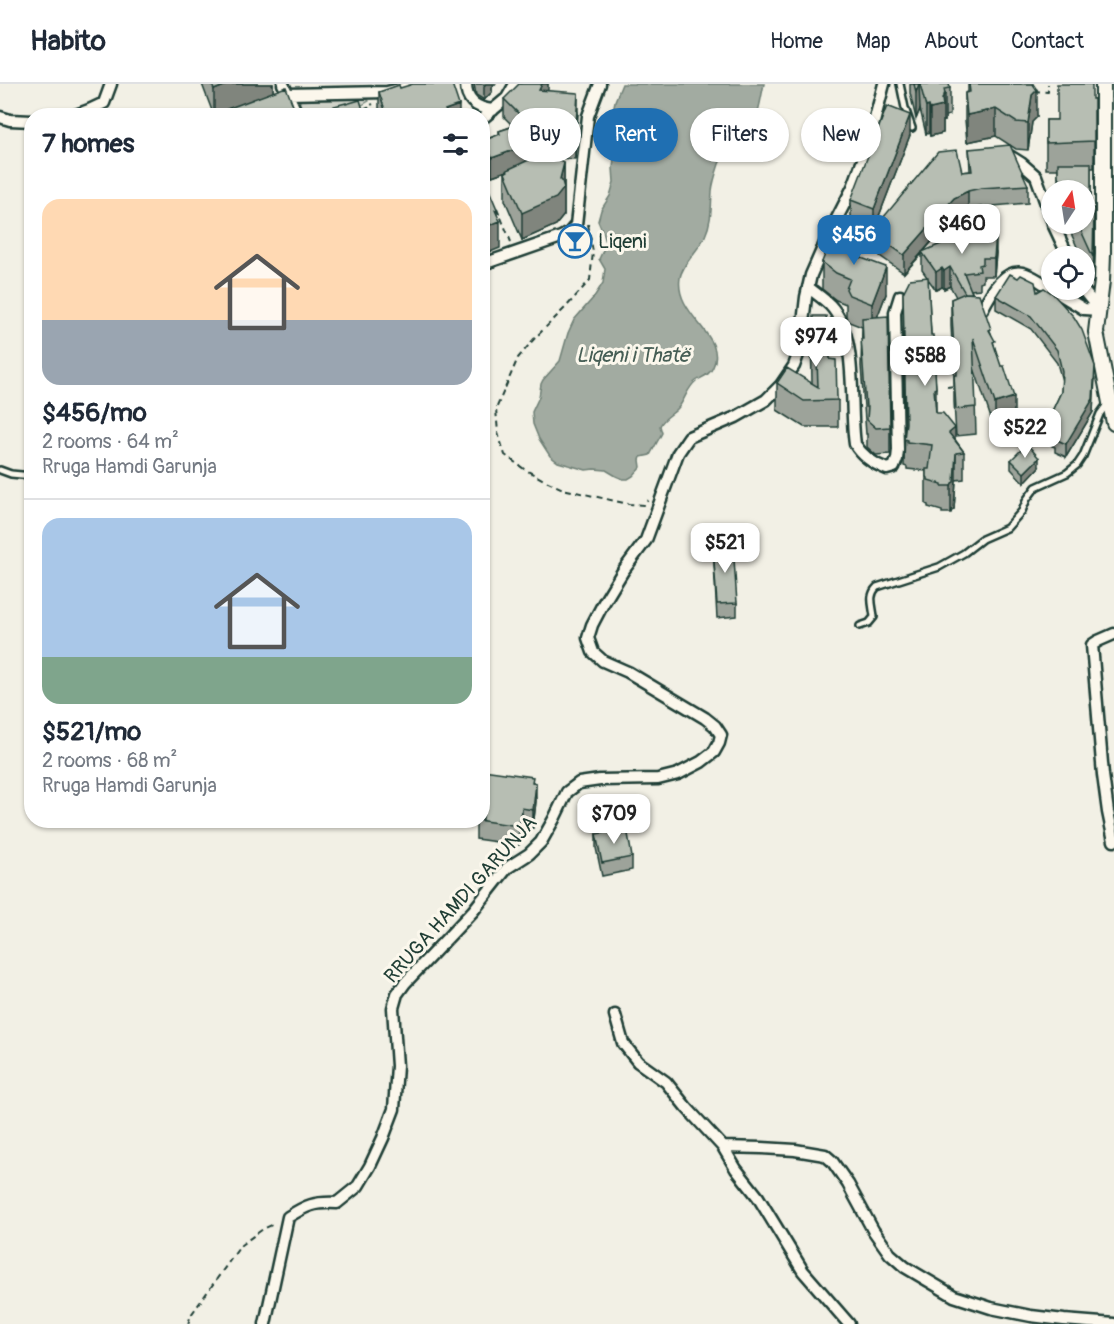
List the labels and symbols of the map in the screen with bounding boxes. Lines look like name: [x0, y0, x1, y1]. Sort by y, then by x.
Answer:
north arrow: [1041, 180, 1095, 234]
pin: $460: [926, 204, 998, 255]
pin: $456: [818, 215, 890, 266]
bar icon: Liqeni: [557, 223, 593, 259]
place label: Liqeni: [598, 229, 647, 254]
pin: $974: [780, 317, 852, 368]
pin: $588: [889, 336, 961, 387]
water label: Liqeni i Thatë: [576, 342, 692, 369]
pin: $522: [989, 408, 1061, 459]
pin: $521: [689, 523, 761, 574]
pin: $709: [578, 794, 650, 845]
street label: RRUGA HAMDI GARUNJA: [379, 810, 542, 988]

